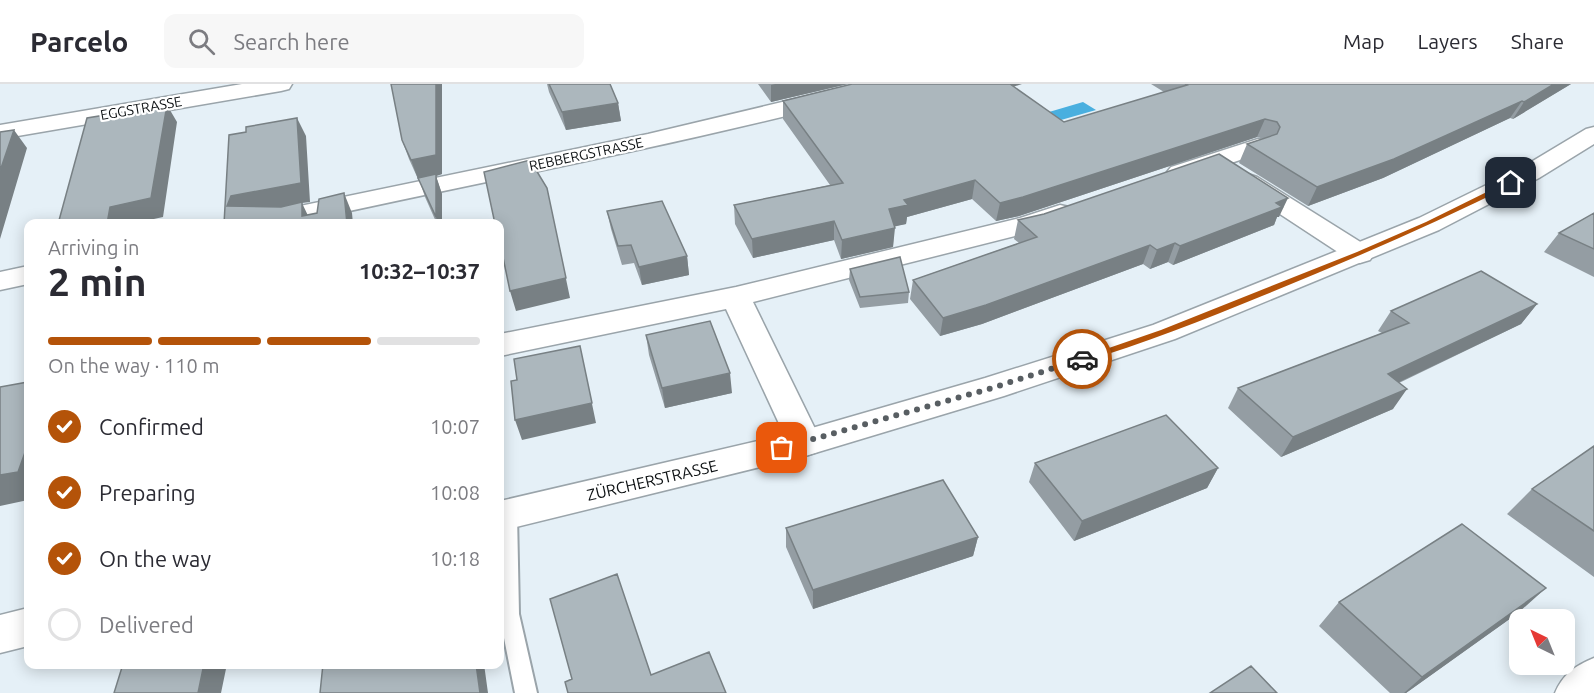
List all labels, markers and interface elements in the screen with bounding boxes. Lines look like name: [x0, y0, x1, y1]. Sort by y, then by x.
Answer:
search box: [164, 14, 584, 68]
icon: search: [185, 25, 218, 58]
text: Parcelo: [30, 26, 128, 57]
text: Search here: [233, 29, 350, 54]
text: Map: [1343, 29, 1384, 53]
text: Layers: [1417, 29, 1478, 53]
text: Share: [1511, 29, 1564, 53]
street label: EGGSTRASSE: [99, 93, 183, 123]
street label: REBBERGSTRASSE: [528, 134, 645, 174]
pin: [1485, 157, 1536, 208]
icon: home: [1494, 166, 1527, 199]
text: Arriving in: [48, 236, 139, 259]
text: 10:32–10:37: [359, 258, 480, 283]
text: 2 min: [48, 260, 147, 303]
courier: [1052, 329, 1112, 389]
icon: car: [1066, 343, 1099, 376]
text: On the way · 110 m: [48, 354, 220, 377]
icon: check: [48, 410, 81, 443]
text: Confirmed: [99, 414, 204, 439]
text: 10:07: [430, 415, 480, 438]
pin: [756, 422, 807, 473]
icon: bag: [765, 431, 798, 464]
street label: ZÜRCHERSTRASSE: [585, 456, 719, 504]
icon: check: [48, 476, 81, 509]
text: Preparing: [99, 480, 196, 505]
text: 10:08: [430, 481, 480, 504]
icon: check: [48, 542, 81, 575]
text: On the way: [99, 546, 211, 571]
text: 10:18: [430, 547, 480, 570]
north arrow: [1509, 609, 1575, 675]
map controls: [1509, 609, 1575, 675]
text: Delivered: [99, 612, 194, 637]

